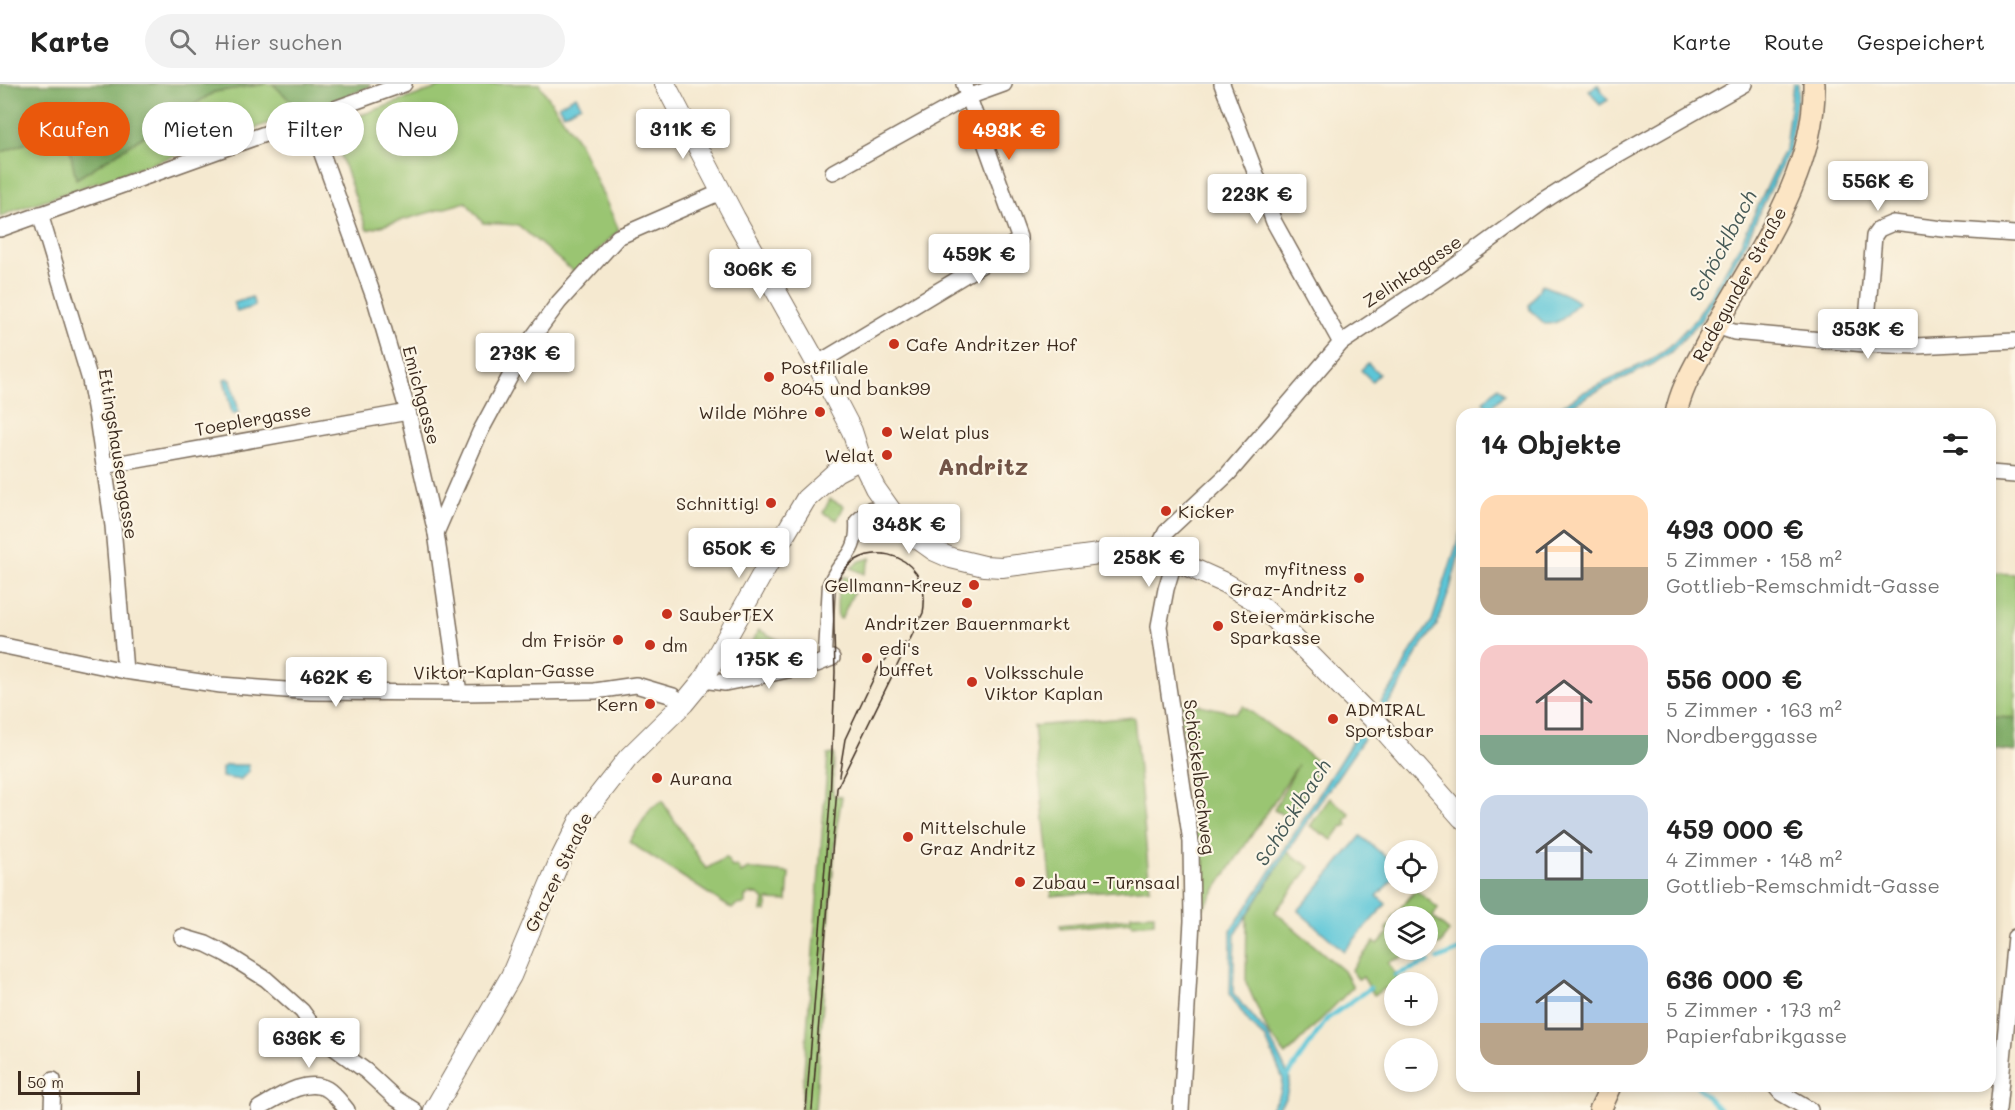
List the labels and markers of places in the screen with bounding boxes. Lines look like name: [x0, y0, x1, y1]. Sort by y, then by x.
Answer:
pin: 311K €: [634, 109, 732, 160]
pin: 493K €: [960, 110, 1058, 161]
pin: 556K €: [1829, 161, 1927, 212]
pin: 223K €: [1208, 174, 1306, 225]
pin: 459K €: [930, 234, 1028, 285]
pin: 306K €: [711, 249, 809, 300]
pin: 353K €: [1819, 309, 1917, 360]
place label: Cafe Andritzer Hof: [906, 332, 1078, 356]
pin: 273K €: [476, 333, 574, 384]
marker: Cafe Andritzer Hof: [887, 337, 901, 351]
place label: Postfiliale 8045 und bank99: [781, 355, 931, 400]
marker: Postfiliale 8045 und bank99: [762, 370, 776, 384]
place label: Wilde Möhre: [699, 400, 808, 424]
marker: Wilde Möhre: [813, 405, 827, 419]
place label: Welat plus: [899, 420, 990, 444]
marker: Welat plus: [880, 425, 894, 439]
place label: Welat: [824, 443, 875, 467]
marker: Welat: [880, 448, 894, 462]
place label: Schnittig!: [676, 491, 759, 515]
marker: Schnittig!: [764, 496, 778, 510]
place label: Kicker: [1178, 499, 1235, 523]
pin: 348K €: [860, 504, 958, 555]
marker: Kicker: [1159, 504, 1173, 518]
pin: 650K €: [690, 528, 788, 579]
pin: 258K €: [1100, 537, 1198, 588]
place label: myfitness Graz-Andritz: [1229, 556, 1347, 601]
marker: myfitness Graz-Andritz: [1352, 571, 1366, 585]
place label: Gellmann-Kreuz: [824, 573, 962, 597]
marker: Gellmann-Kreuz: [967, 578, 981, 592]
marker: Andritzer Bauernmarkt: [960, 596, 974, 610]
place label: SauberTEX: [679, 602, 774, 626]
place label: Steiermärkische Sparkasse: [1230, 604, 1375, 649]
marker: SauberTEX: [660, 607, 674, 621]
place label: Andritzer Bauernmarkt: [864, 611, 1070, 635]
marker: Steiermärkische Sparkasse: [1211, 619, 1225, 633]
place label: dm Frisör: [521, 628, 606, 652]
marker: dm Frisör: [611, 633, 625, 647]
place label: dm: [662, 633, 688, 657]
place label: edi's buffet: [879, 636, 933, 681]
marker: dm: [643, 638, 657, 652]
pin: 175K €: [720, 639, 818, 690]
marker: edi's buffet: [860, 651, 874, 665]
pin: 462K €: [287, 657, 385, 708]
place label: Volksschule Viktor Kaplan: [984, 660, 1103, 705]
marker: Volksschule Viktor Kaplan: [965, 675, 979, 689]
place label: Kern: [597, 692, 638, 716]
marker: Kern: [643, 697, 657, 711]
place label: ADMIRAL Sportsbar: [1345, 697, 1434, 742]
marker: ADMIRAL Sportsbar: [1326, 712, 1340, 726]
place label: Aurana: [669, 766, 733, 790]
marker: Aurana: [650, 771, 664, 785]
place label: Mittelschule Graz Andritz: [920, 815, 1036, 860]
marker: Mittelschule Graz Andritz: [901, 830, 915, 844]
place label: Zubau - Turnsaal: [1032, 870, 1180, 894]
marker: Zubau - Turnsaal: [1013, 875, 1027, 889]
pin: 636K €: [260, 1018, 358, 1069]

